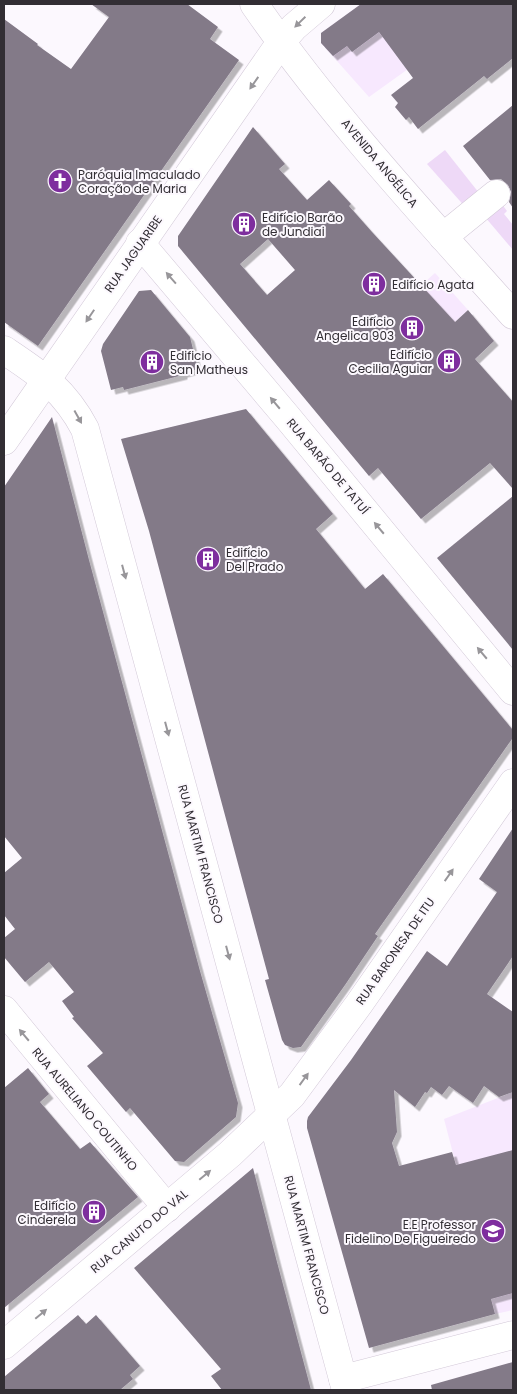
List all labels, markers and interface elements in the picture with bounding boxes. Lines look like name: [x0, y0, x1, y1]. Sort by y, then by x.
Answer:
one-way arrow: [294, 16, 306, 28]
one-way arrow: [249, 76, 259, 90]
street label: AVENIDA ANGÉLICA: [338, 115, 422, 211]
place label: Paróquia Imaculado Coração de Maria: [78, 166, 201, 197]
church icon: Paróquia Imaculado Coração de Maria: [47, 168, 73, 194]
place label: Edifício Barão de Jundiai: [262, 209, 343, 240]
building icon: Edifício Barão de Jundiai: [231, 211, 257, 237]
street label: RUA JAGUARIBE: [100, 212, 166, 296]
building icon: Edifício Agata: [361, 271, 387, 297]
one-way arrow: [165, 273, 177, 285]
place label: Edifício Agata: [392, 276, 474, 293]
one-way arrow: [85, 309, 95, 323]
place label: Edifício Angelica 903: [316, 313, 394, 344]
building icon: Edifício Angelica 903: [399, 315, 425, 341]
place label: Edifício Cecilia Aguiar: [348, 346, 433, 377]
place label: Edificio San Matheus: [170, 347, 248, 378]
building icon: Edifício Cecilia Aguiar: [436, 348, 462, 374]
building icon: Edificio San Matheus: [139, 349, 165, 375]
one-way arrow: [270, 396, 281, 409]
one-way arrow: [74, 409, 82, 424]
street label: RUA BARÃO DE TATUÍ: [283, 415, 373, 518]
one-way arrow: [373, 522, 384, 535]
place label: Edifício Del Prado: [226, 544, 284, 575]
building icon: Edifício Del Prado: [195, 546, 221, 572]
one-way arrow: [120, 564, 128, 580]
one-way arrow: [477, 647, 488, 660]
one-way arrow: [163, 721, 171, 736]
street label: RUA MARTIM FRANCISCO: [174, 783, 228, 925]
one-way arrow: [444, 868, 454, 882]
street label: RUA BARONESA DE ITU: [352, 894, 438, 1008]
one-way arrow: [225, 946, 233, 961]
one-way arrow: [19, 1029, 30, 1042]
street label: RUA AURELIANO COUTINHO: [28, 1044, 142, 1174]
one-way arrow: [299, 1072, 309, 1086]
one-way arrow: [199, 1170, 212, 1181]
street label: RUA MARTIM FRANCISCO: [280, 1174, 334, 1316]
street label: RUA CANUTO DO VAL: [87, 1185, 191, 1277]
place label: Edifício Cinderela: [18, 1197, 76, 1228]
building icon: Edifício Cinderela: [81, 1199, 107, 1225]
place label: E.E Professor Fidelino De Figueiredo: [345, 1216, 477, 1247]
school or university icon: E.E Professor Fidelino De Figueiredo: [480, 1218, 506, 1244]
one-way arrow: [34, 1308, 47, 1319]

